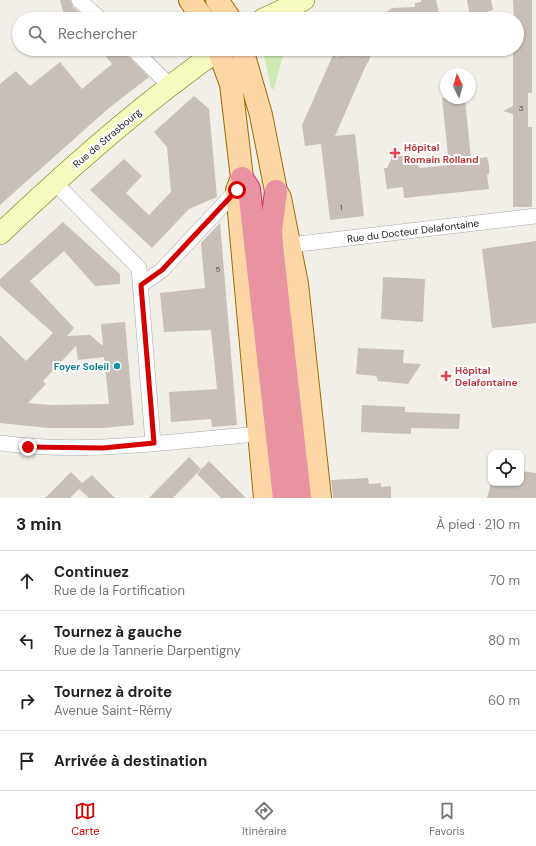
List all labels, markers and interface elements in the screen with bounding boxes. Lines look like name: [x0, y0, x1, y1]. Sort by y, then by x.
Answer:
search box: [12, 12, 524, 56]
icon: search: [26, 23, 48, 45]
text: Rechercher: [58, 24, 137, 44]
north arrow: [440, 68, 476, 104]
house number: 3: [519, 103, 524, 113]
street label: Rue de Strasbourg: [70, 105, 144, 170]
place label: Hôpital Romain Rolland: [404, 141, 479, 166]
marker: Hôpital Romain Rolland: [389, 147, 401, 159]
route start: [228, 181, 246, 199]
house number: 1: [340, 202, 342, 212]
street label: Rue du Docteur Delafontaine: [346, 216, 480, 246]
house number: 5: [216, 264, 221, 274]
place label: Foyer Soleil: [54, 360, 109, 373]
marker: Foyer Soleil: [112, 361, 122, 371]
place label: Hôpital Delafontaine: [455, 364, 518, 389]
marker: Hôpital Delafontaine: [440, 370, 452, 382]
route end: [19, 438, 37, 456]
map controls: [488, 450, 524, 486]
button: locate: [488, 450, 524, 486]
text: 3 min: [16, 513, 61, 535]
text: À pied · 210 m: [436, 516, 520, 533]
text: Continuez: [54, 562, 129, 582]
icon: ahead: [16, 570, 38, 592]
text: 70 m: [489, 572, 520, 589]
text: Rue de la Fortification: [54, 582, 185, 599]
text: Tournez à gauche: [54, 622, 182, 642]
icon: left: [16, 630, 38, 652]
text: 80 m: [488, 632, 520, 649]
text: Rue de la Tannerie Darpentigny: [54, 642, 241, 659]
text: Tournez à droite: [54, 682, 172, 702]
icon: right: [16, 690, 38, 712]
text: 60 m: [488, 692, 520, 709]
text: Avenue Saint-Rémy: [54, 702, 172, 719]
icon: arrive: [16, 750, 38, 772]
text: Arrivée à destination: [54, 751, 207, 771]
tab: Carte: [71, 800, 100, 838]
tab: Itinéraire: [242, 800, 287, 838]
tab: Favoris: [429, 800, 465, 838]

